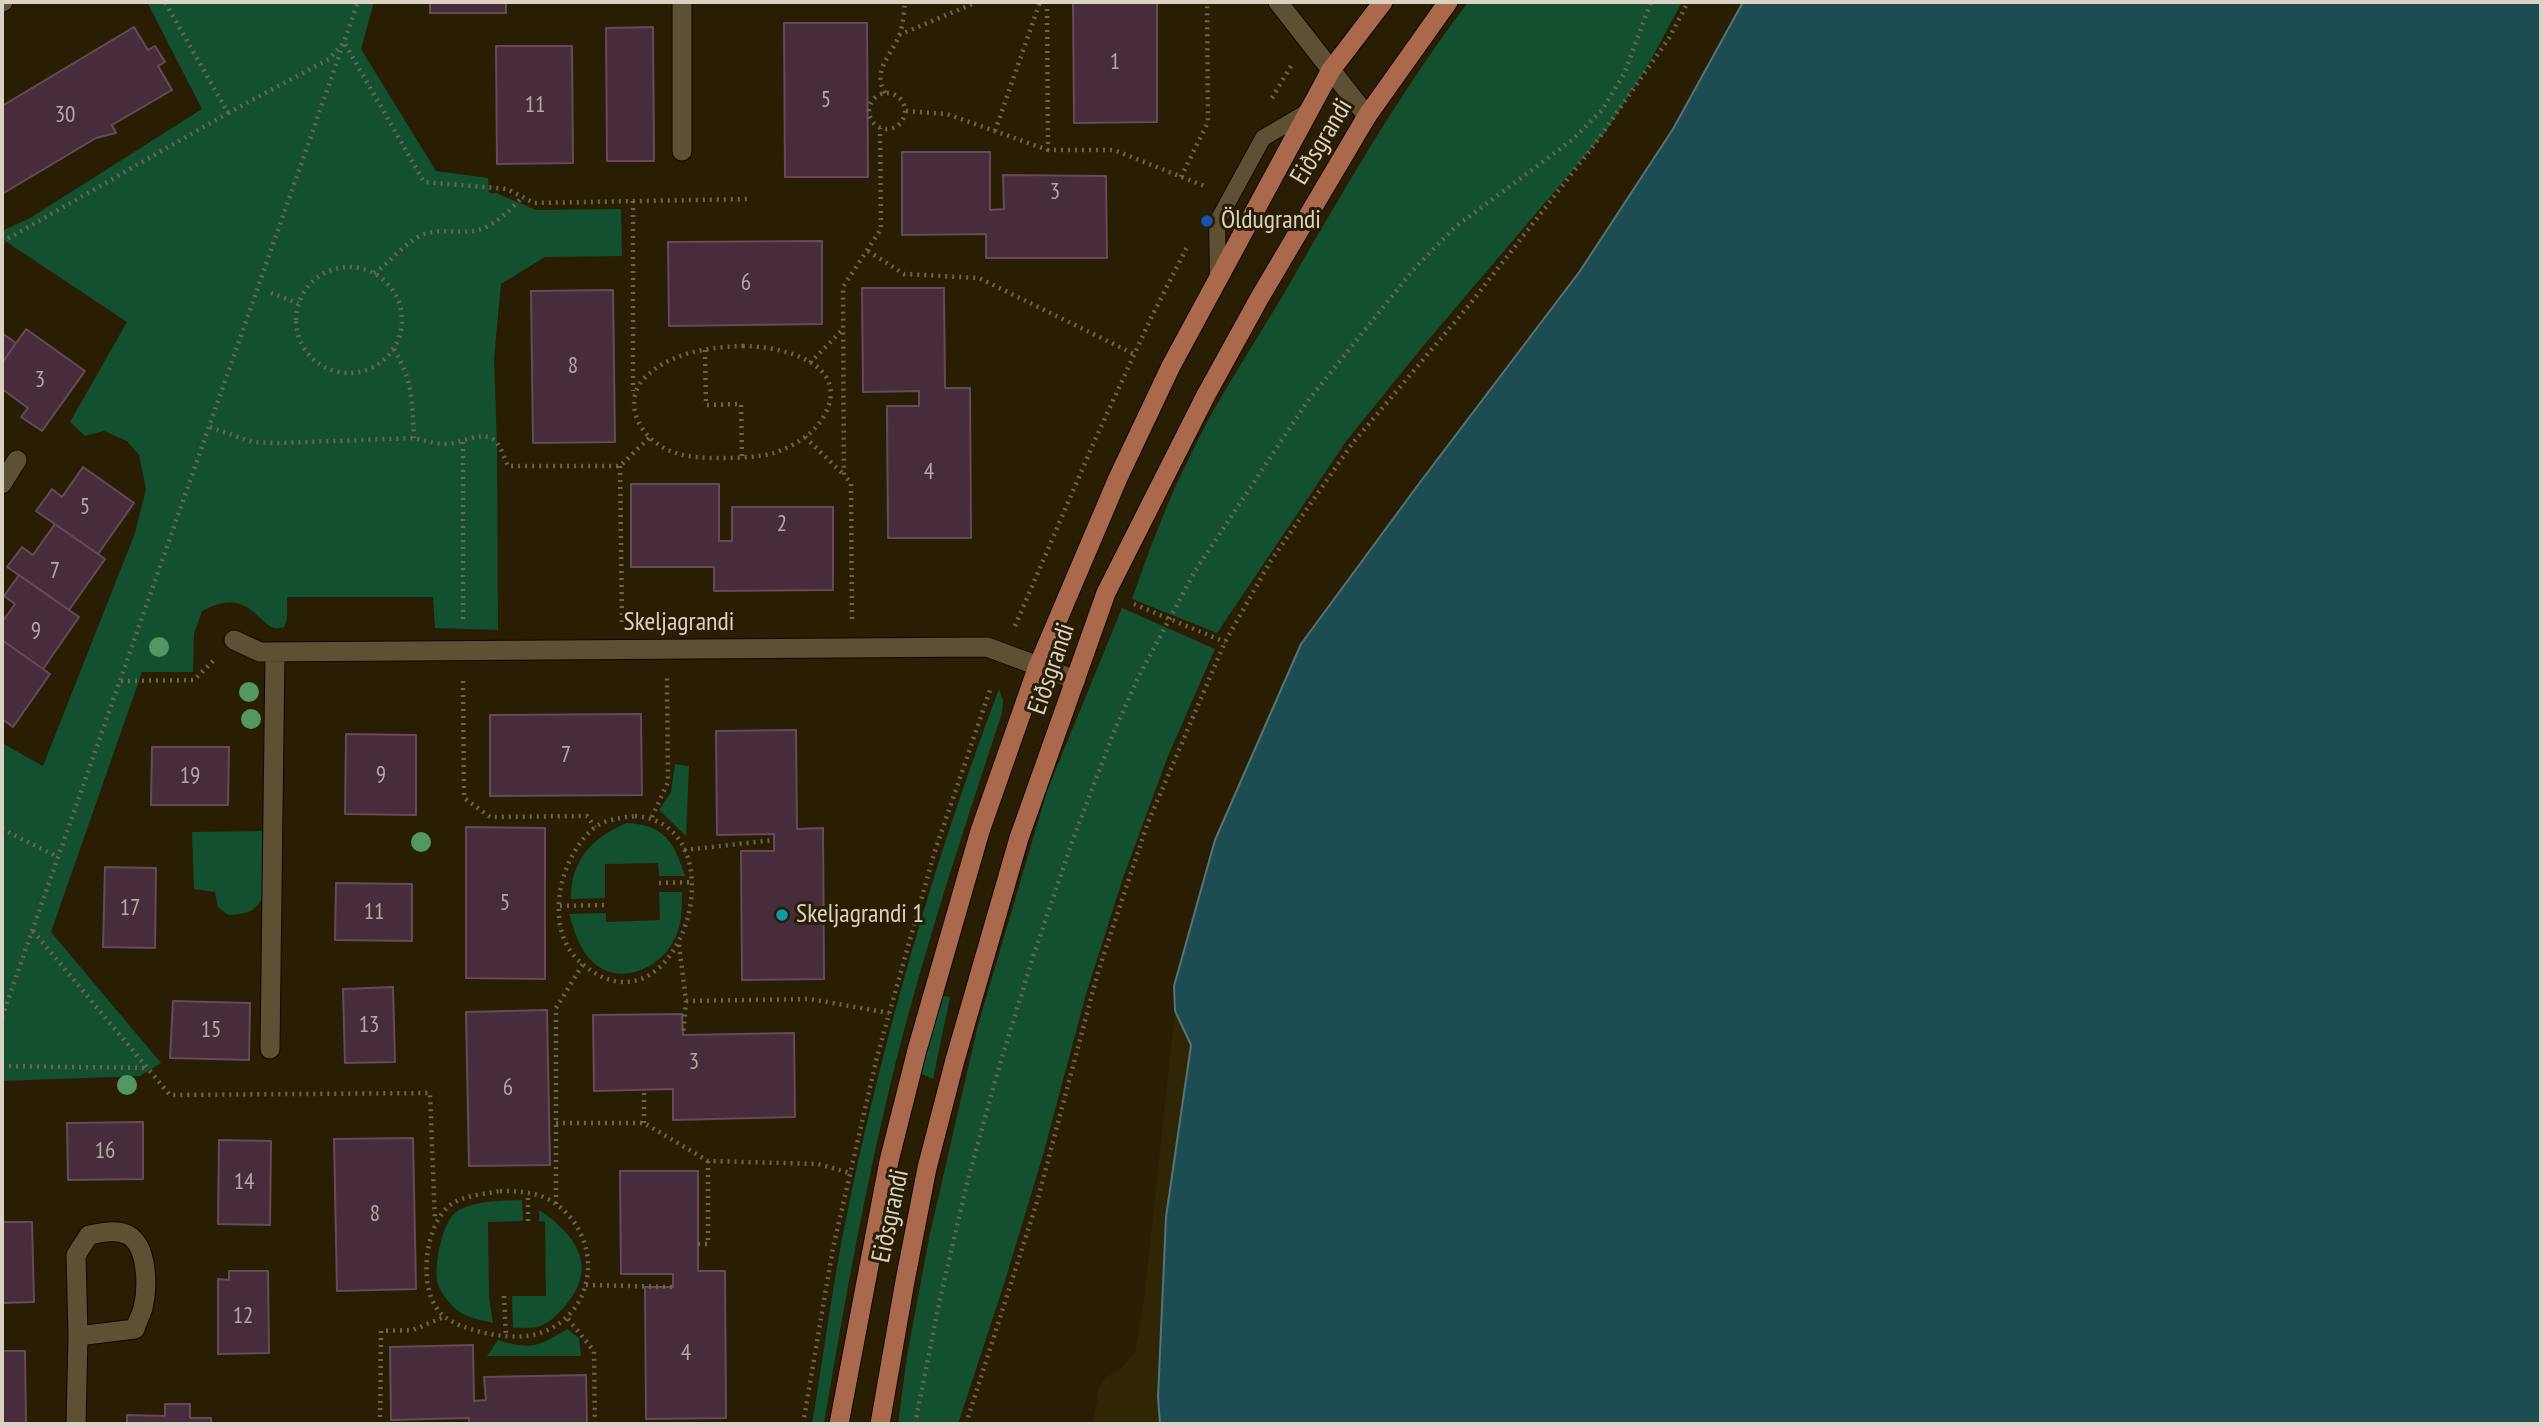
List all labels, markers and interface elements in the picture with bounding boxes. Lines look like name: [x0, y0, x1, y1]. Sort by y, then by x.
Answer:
house number: 1: [1110, 48, 1120, 76]
house number: 5: [821, 86, 831, 114]
house number: 11: [525, 91, 545, 119]
street label: Eiðsgrandi: [1284, 94, 1360, 190]
house number: 30: [55, 101, 75, 129]
house number: 3: [1050, 178, 1060, 206]
place label: Öldugrandi: [1221, 205, 1321, 237]
marker: Öldugrandi: [1199, 213, 1215, 229]
house number: 6: [741, 269, 751, 297]
house number: 8: [568, 352, 578, 380]
house number: 3: [35, 366, 45, 394]
house number: 4: [924, 458, 934, 486]
house number: 5: [80, 493, 90, 521]
house number: 2: [777, 510, 787, 538]
house number: 7: [50, 557, 60, 585]
street label: Skeljagrandi: [624, 607, 734, 639]
house number: 9: [31, 617, 41, 645]
street label: Eiðsgrandi: [1022, 619, 1082, 719]
house number: 7: [561, 741, 571, 769]
house number: 9: [376, 761, 386, 789]
house number: 19: [180, 762, 200, 790]
house number: 5: [500, 889, 510, 917]
house number: 17: [120, 894, 140, 922]
house number: 11: [364, 898, 384, 926]
place label: Skeljagrandi 1: [796, 899, 924, 931]
marker: Skeljagrandi 1: [774, 907, 790, 923]
house number: 13: [359, 1011, 379, 1039]
house number: 15: [201, 1016, 221, 1044]
house number: 3: [689, 1048, 699, 1076]
house number: 6: [503, 1074, 513, 1102]
house number: 16: [95, 1137, 115, 1165]
street label: Eiðsgrandi: [866, 1167, 916, 1265]
house number: 14: [234, 1168, 254, 1196]
house number: 8: [370, 1200, 380, 1228]
house number: 12: [233, 1302, 253, 1330]
house number: 4: [681, 1339, 691, 1367]

